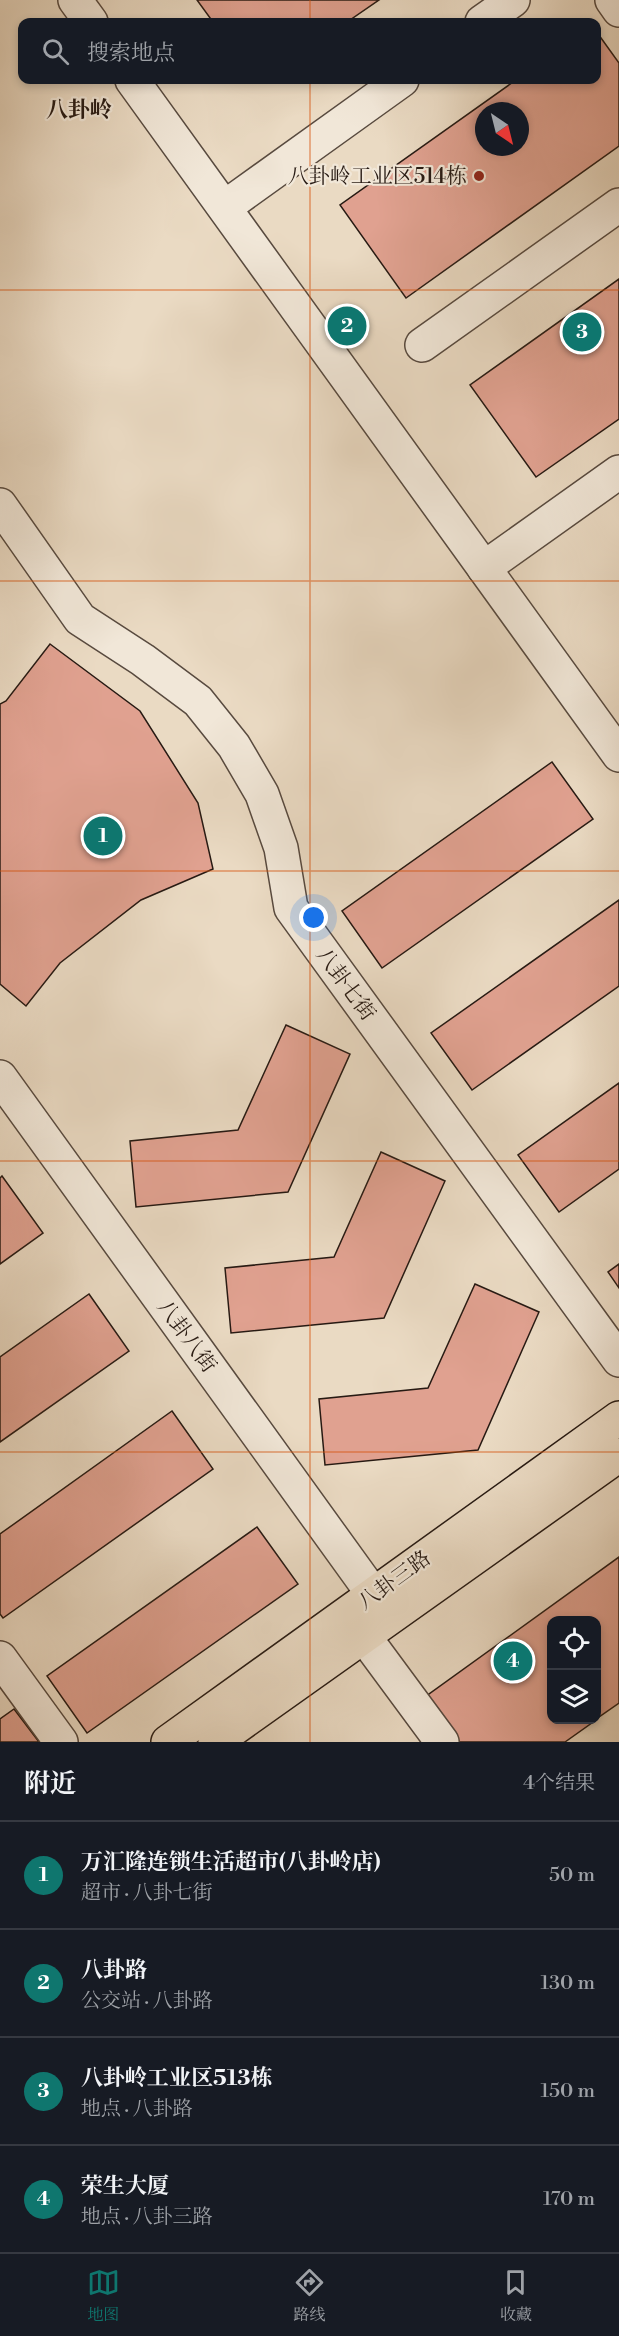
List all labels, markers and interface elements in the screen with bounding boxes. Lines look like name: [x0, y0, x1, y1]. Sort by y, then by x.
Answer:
search box: [18, 18, 601, 84]
icon: search: [39, 35, 72, 68]
text: 搜索地点: [87, 40, 175, 67]
district label: 八卦岭: [46, 97, 112, 124]
north arrow: [475, 102, 529, 156]
place label: 八卦岭工业区514栋: [288, 164, 467, 190]
marker: 八卦岭工业区514栋: [472, 169, 486, 183]
pin: 2: [328, 304, 366, 348]
pin: 3: [562, 310, 602, 354]
pin: 1: [84, 814, 122, 858]
your location: [299, 903, 328, 932]
street label: 八卦七街: [310, 943, 380, 1026]
street label: 八卦八街: [151, 1295, 221, 1378]
street label: 八卦三路: [353, 1546, 436, 1616]
map controls: [547, 1616, 601, 1724]
button: locate: [547, 1616, 601, 1670]
pin: 4: [494, 1638, 532, 1684]
button: layers: [547, 1670, 601, 1724]
text: 附近: [24, 1768, 76, 1800]
text: 4个结果: [523, 1771, 595, 1796]
text: 万汇隆连锁生活超市(八卦岭店): [81, 1849, 381, 1876]
text: 1: [39, 1863, 48, 1888]
text: 50 m: [549, 1863, 595, 1888]
text: 超市 · 八卦七街: [81, 1881, 213, 1906]
text: 八卦路: [81, 1957, 147, 1984]
text: 2: [37, 1971, 50, 1996]
text: 130 m: [540, 1971, 595, 1996]
text: 公交站 · 八卦路: [81, 1989, 213, 2014]
text: 八卦岭工业区513栋: [81, 2065, 272, 2092]
text: 3: [37, 2079, 50, 2104]
text: 150 m: [540, 2079, 595, 2104]
text: 地点 · 八卦路: [81, 2097, 193, 2122]
text: 荣生大厦: [81, 2173, 169, 2200]
text: 4: [37, 2187, 50, 2212]
text: 170 m: [543, 2187, 595, 2212]
text: 地点 · 八卦三路: [81, 2205, 213, 2230]
tab: 地图: [87, 2266, 120, 2325]
tab: 路线: [293, 2266, 326, 2325]
tab: 收藏: [499, 2266, 532, 2325]

